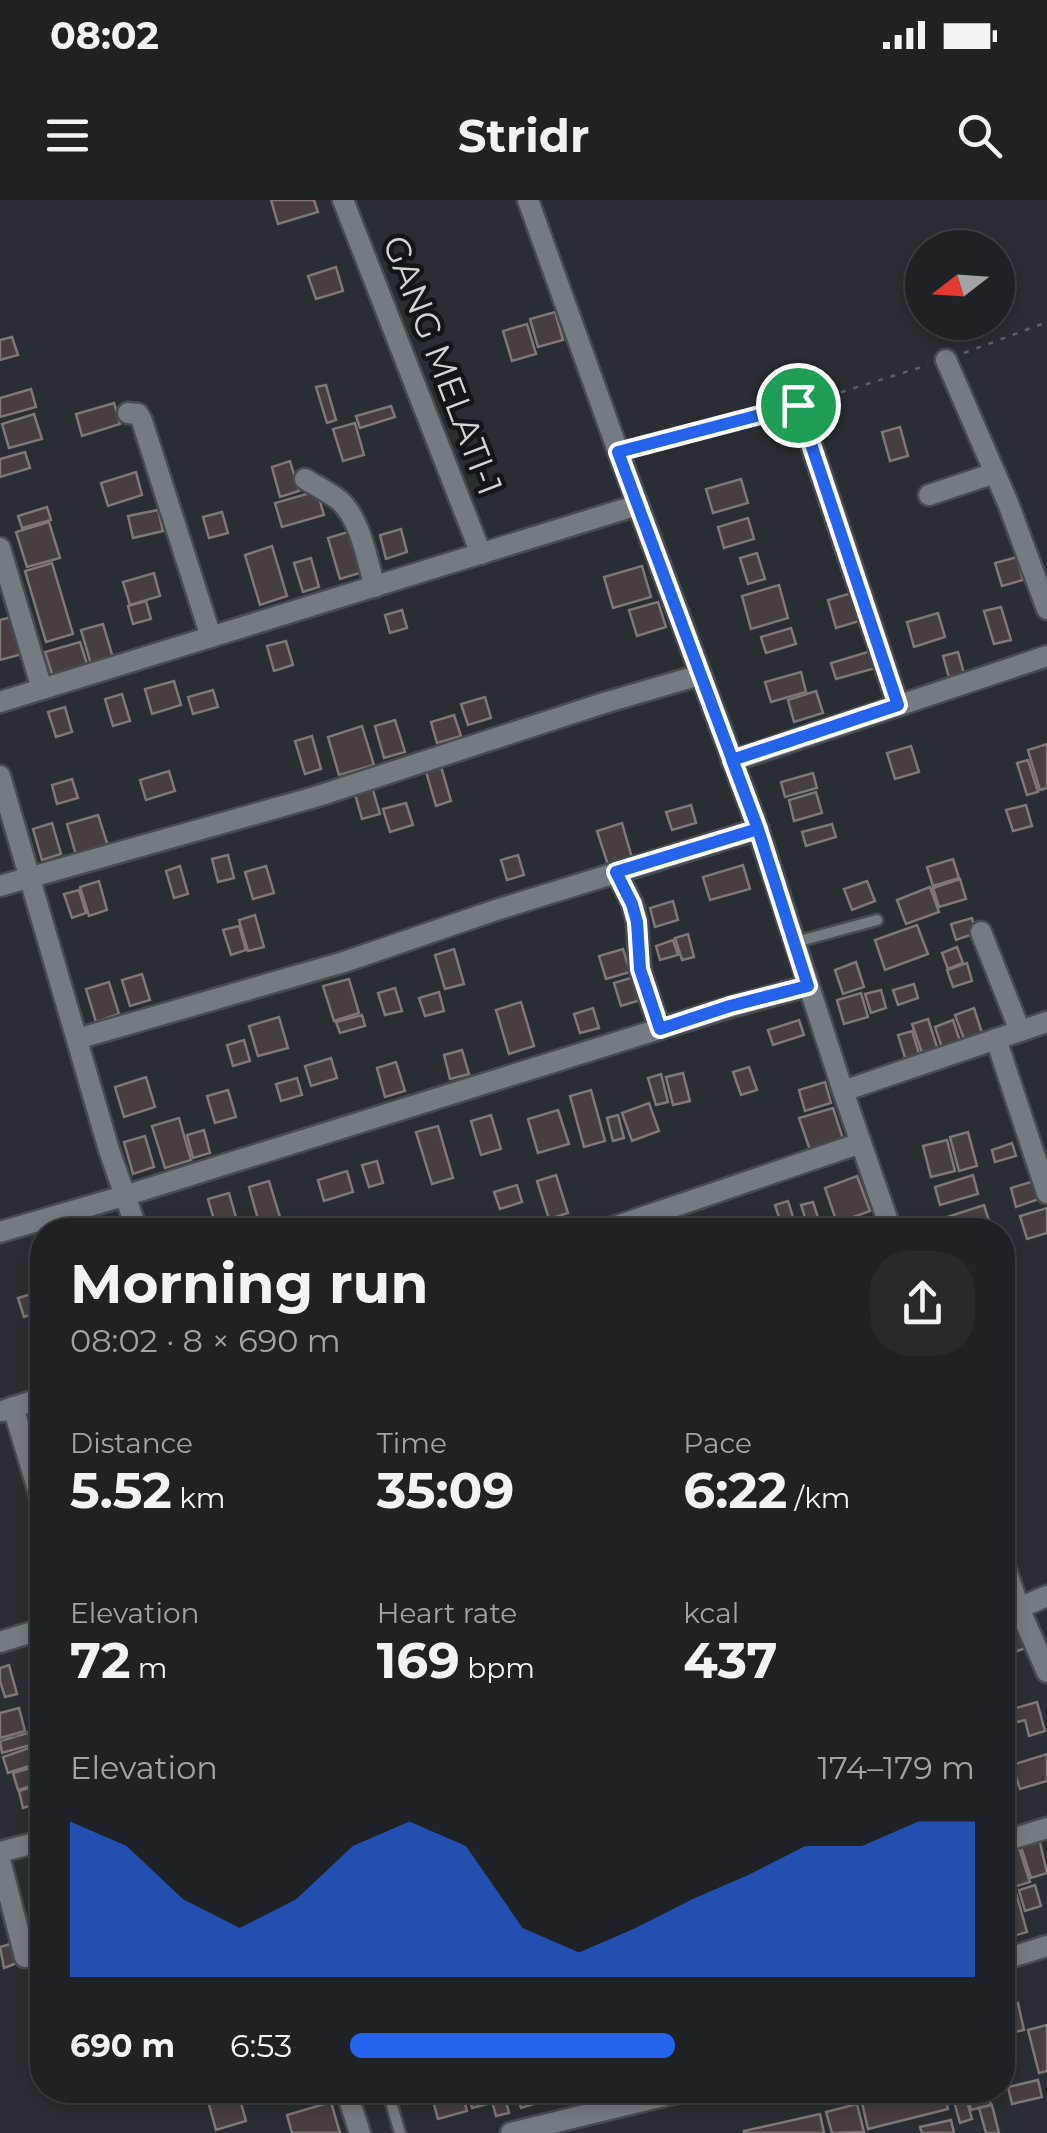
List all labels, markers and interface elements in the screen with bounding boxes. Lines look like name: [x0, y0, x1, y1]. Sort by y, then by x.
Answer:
text: 08:02: [50, 12, 159, 59]
icon: menu: [40, 108, 95, 163]
text: Stridr: [458, 108, 589, 163]
icon: search: [952, 108, 1007, 163]
street label: GANG MELATI-1: [374, 229, 512, 501]
north arrow: [905, 230, 1015, 340]
map controls: [905, 230, 1015, 340]
pin: [756, 363, 841, 448]
icon: arrive: [771, 378, 826, 433]
text: Morning run: [70, 1250, 428, 1317]
button: share: [870, 1251, 975, 1356]
text: 08:02 · 8 × 690 m: [70, 1321, 341, 1360]
text: Distance: [70, 1426, 193, 1460]
text: Time: [377, 1426, 447, 1460]
text: Pace: [683, 1426, 752, 1460]
text: 5.52: [70, 1460, 172, 1521]
text: 35:09: [377, 1460, 514, 1521]
text: 6:22: [683, 1460, 787, 1521]
text: km: [172, 1481, 225, 1515]
text: /km: [787, 1481, 850, 1515]
text: Elevation: [70, 1596, 199, 1630]
text: Heart rate: [377, 1596, 517, 1630]
text: kcal: [683, 1596, 739, 1630]
text: 72: [70, 1630, 131, 1691]
text: 169: [377, 1630, 460, 1691]
text: 437: [683, 1630, 778, 1691]
text: m: [131, 1651, 168, 1685]
text: bpm: [460, 1651, 535, 1685]
text: Elevation: [70, 1748, 218, 1787]
text: 174–179 m: [818, 1748, 975, 1787]
text: 690 m: [70, 2026, 175, 2065]
text: 6:53: [230, 2026, 292, 2065]

